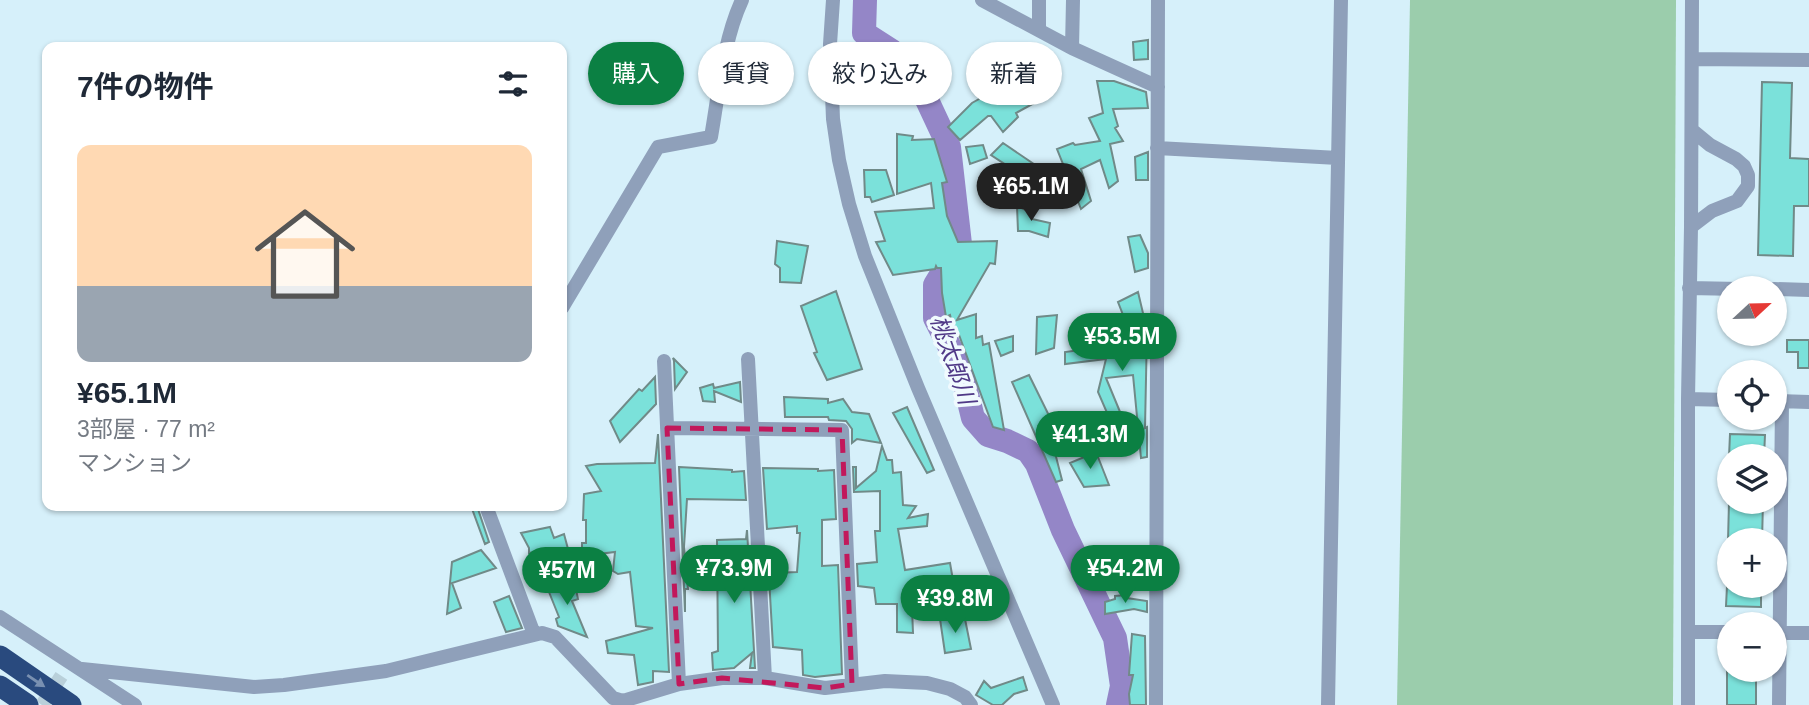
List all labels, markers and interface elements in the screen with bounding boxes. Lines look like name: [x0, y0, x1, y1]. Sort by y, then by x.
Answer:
chip: 購入: [588, 42, 684, 105]
chip: 賃貸: [698, 42, 794, 105]
chip: 絞り込み: [808, 42, 952, 105]
chip: 新着: [966, 42, 1062, 105]
icon: filters: [494, 65, 532, 103]
text: 7件の物件: [77, 70, 214, 103]
pin: ¥65.1M: [974, 164, 1088, 223]
text: ¥65.1M: [993, 173, 1069, 199]
icon: home: [242, 191, 368, 317]
north arrow: [1717, 276, 1787, 346]
map controls: [1717, 276, 1787, 682]
water label: 桃太郎川: [926, 312, 981, 411]
pin: ¥53.5M: [1065, 314, 1179, 373]
text: ¥53.5M: [1084, 323, 1160, 349]
button: locate: [1717, 360, 1787, 430]
text: ¥65.1M: [77, 376, 177, 409]
pin: ¥41.3M: [1033, 412, 1147, 471]
text: 3部屋 · 77 m²: [77, 416, 215, 442]
text: ¥41.3M: [1052, 421, 1128, 447]
button: layers: [1717, 444, 1787, 514]
text: マンション: [77, 450, 192, 476]
button: +: [1717, 528, 1787, 598]
pin: ¥73.9M: [677, 546, 791, 605]
pin: ¥54.2M: [1068, 546, 1182, 605]
pin: ¥57M: [526, 548, 608, 607]
text: ¥73.9M: [696, 555, 772, 581]
text: ¥54.2M: [1087, 555, 1163, 581]
text: ¥57M: [538, 557, 596, 583]
pin: ¥39.8M: [898, 576, 1012, 635]
text: ¥39.8M: [917, 585, 993, 611]
button: −: [1717, 612, 1787, 682]
one-way arrow: [26, 674, 45, 687]

